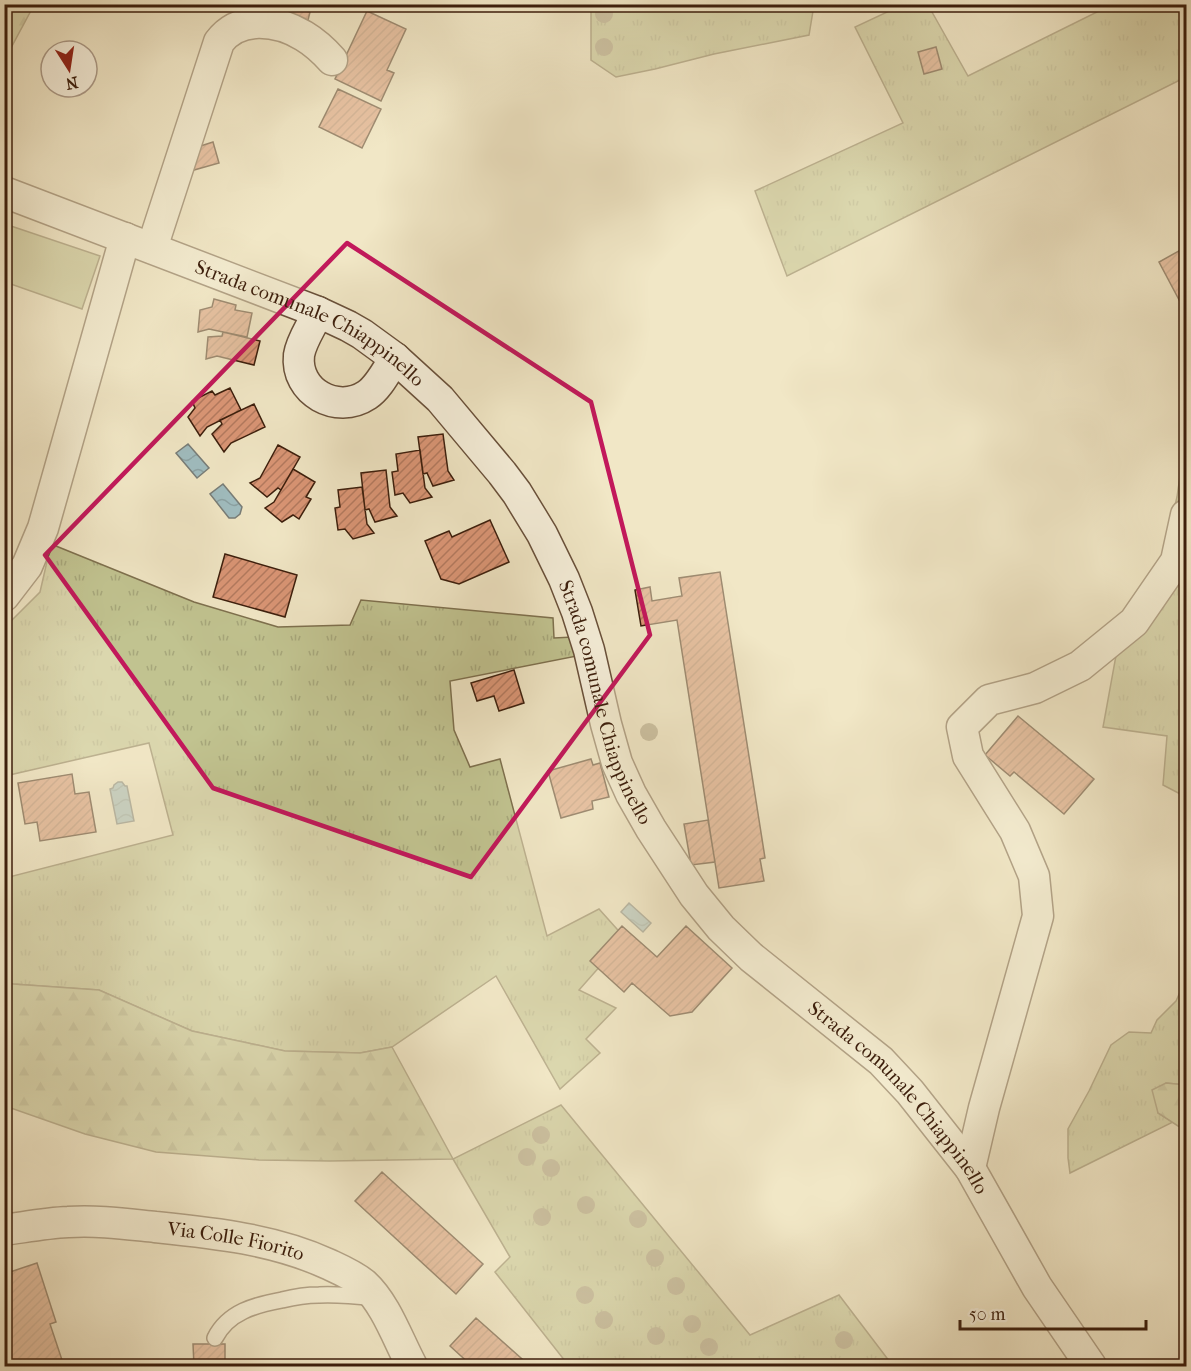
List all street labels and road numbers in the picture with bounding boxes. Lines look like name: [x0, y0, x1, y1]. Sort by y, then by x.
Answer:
street label: Strada comunale Chiappinello: [192, 255, 429, 391]
street label: Strada comunale Chiappinello: [554, 577, 657, 828]
street label: Strada comunale Chiappinello: [803, 996, 993, 1198]
street label: Via Colle Fiorito: [165, 1217, 307, 1266]

